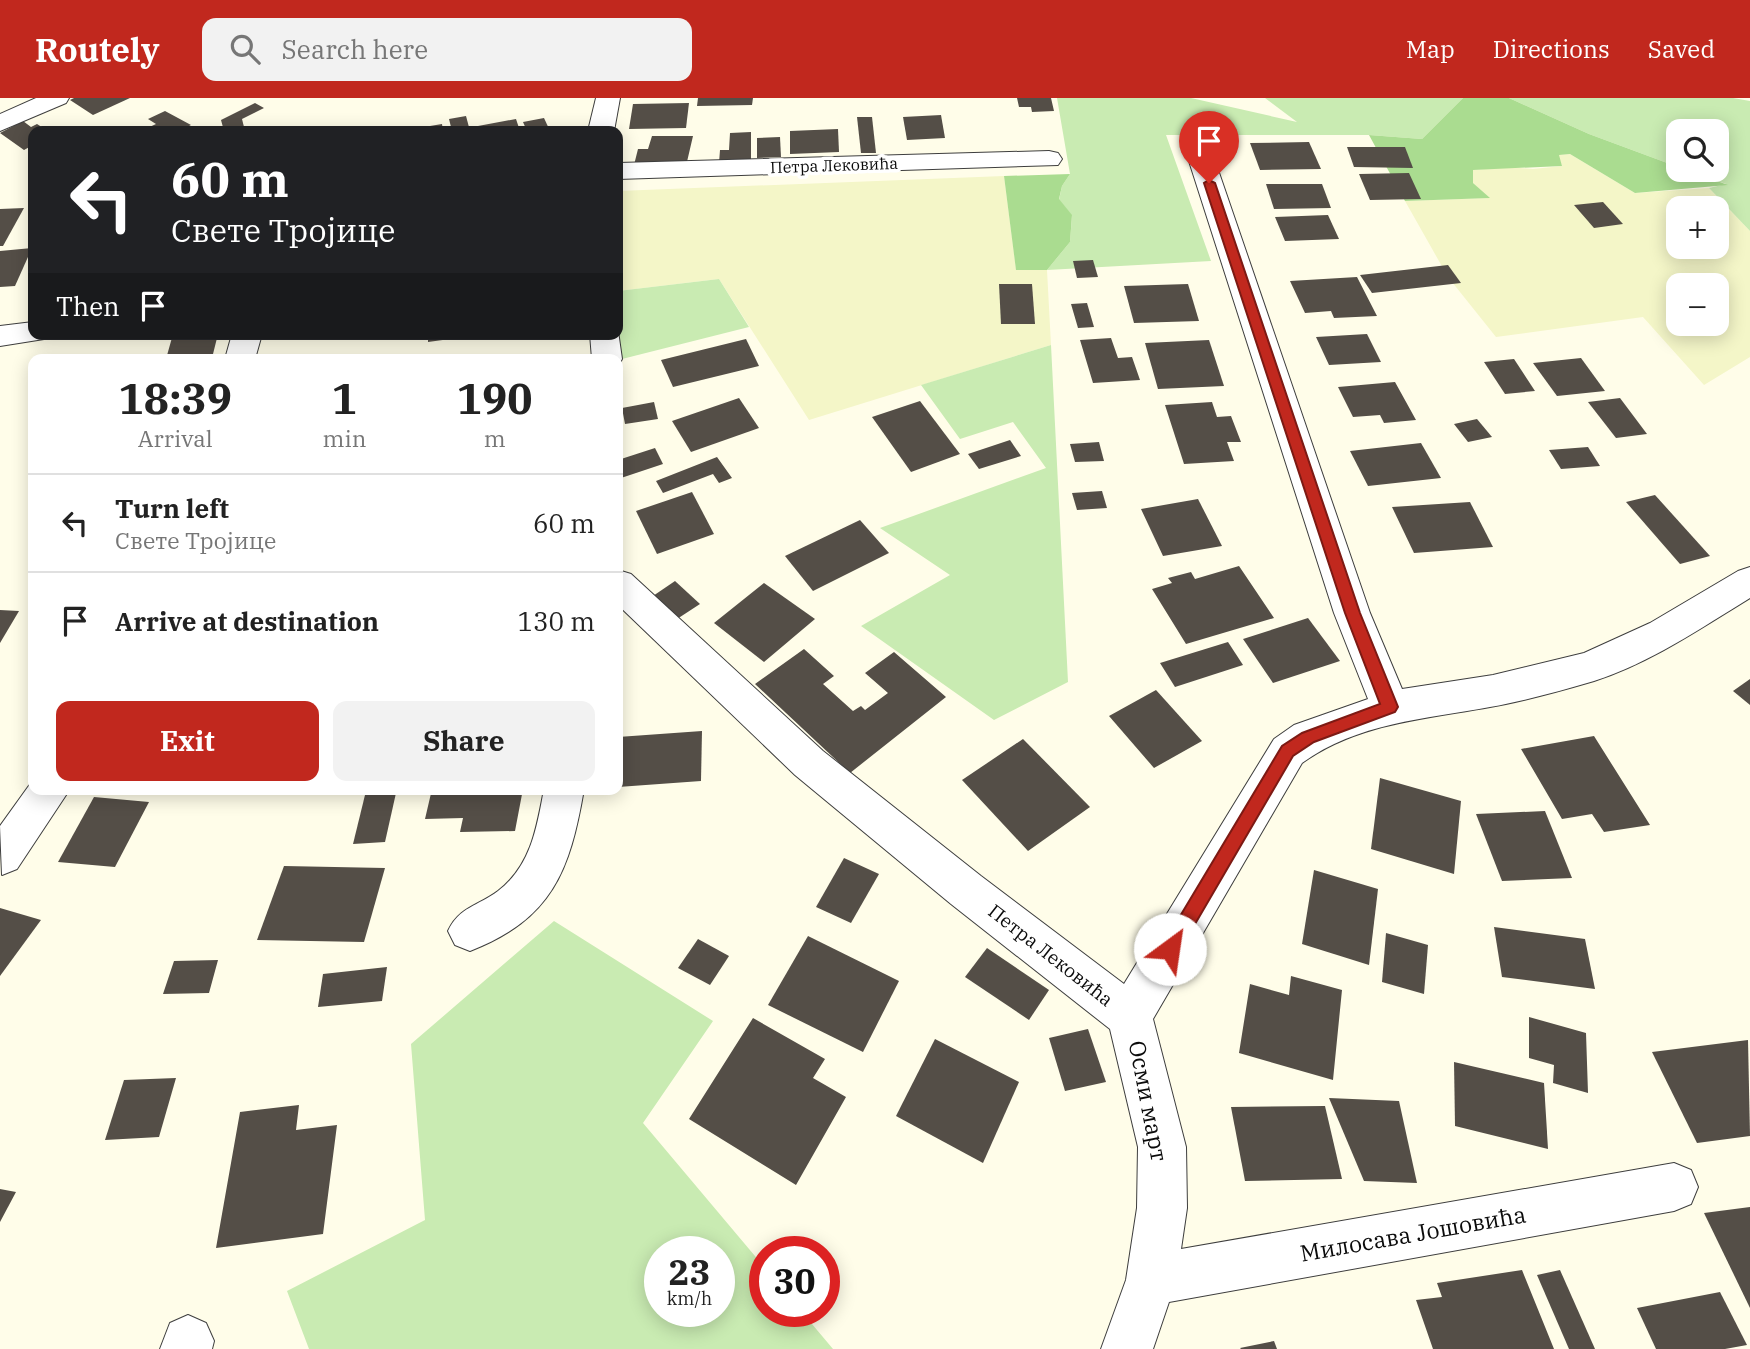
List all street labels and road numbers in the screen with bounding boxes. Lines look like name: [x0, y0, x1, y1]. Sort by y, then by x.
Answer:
street label: Петра Лековића: [770, 153, 899, 177]
street label: Петра Лековића: [984, 899, 1118, 1011]
street label: Осми март: [1123, 1038, 1175, 1164]
street label: Милосава Јошовића: [1298, 1198, 1528, 1268]

